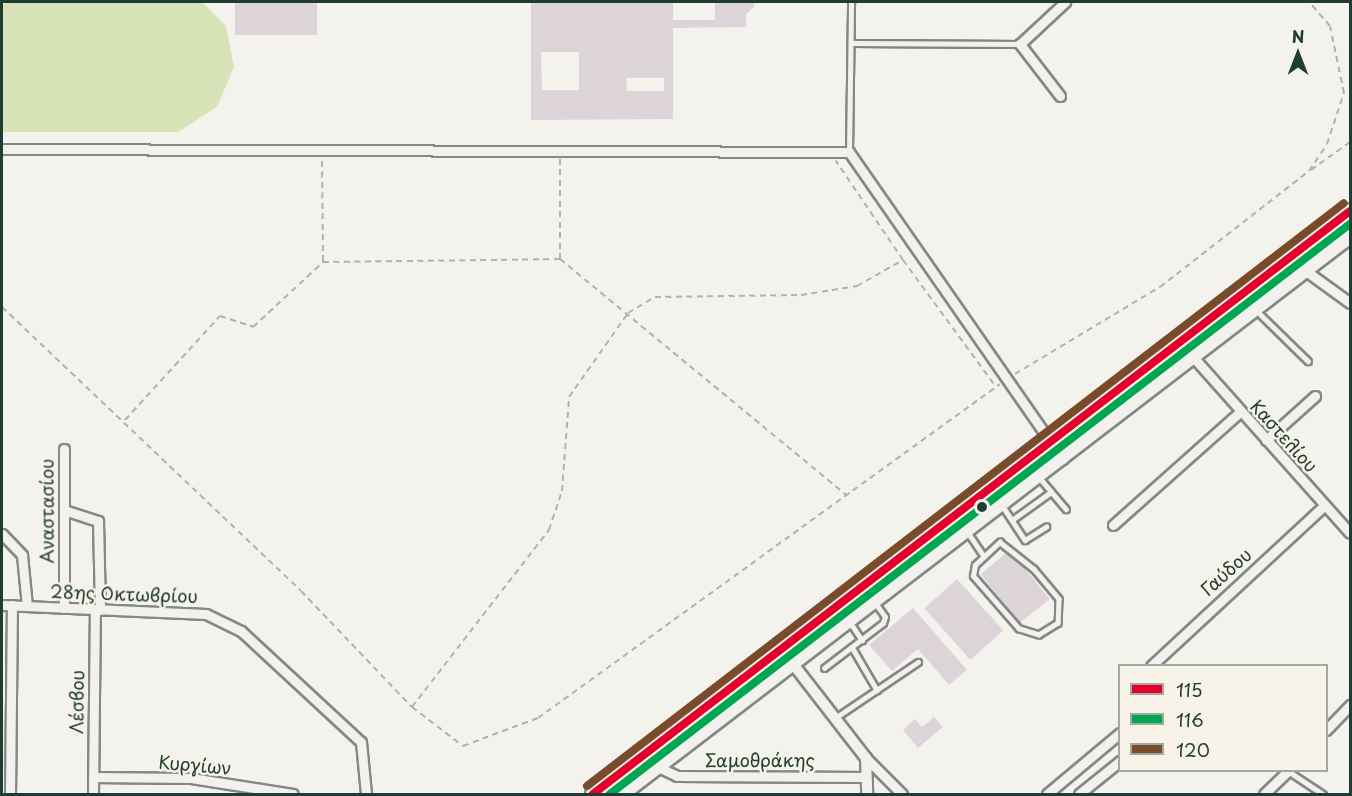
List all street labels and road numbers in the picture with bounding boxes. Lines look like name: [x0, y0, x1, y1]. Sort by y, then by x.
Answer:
street label: Καστελίου: [1246, 395, 1322, 477]
street label: Αναστασίου: [36, 459, 58, 563]
street label: Γαύδου: [1196, 544, 1256, 600]
street label: 28ης Οκτωβρίου: [49, 581, 199, 607]
street label: Λέσβου: [66, 670, 88, 734]
street label: Σαμοθράκης: [705, 749, 815, 771]
street label: Κυργίων: [158, 751, 232, 779]

